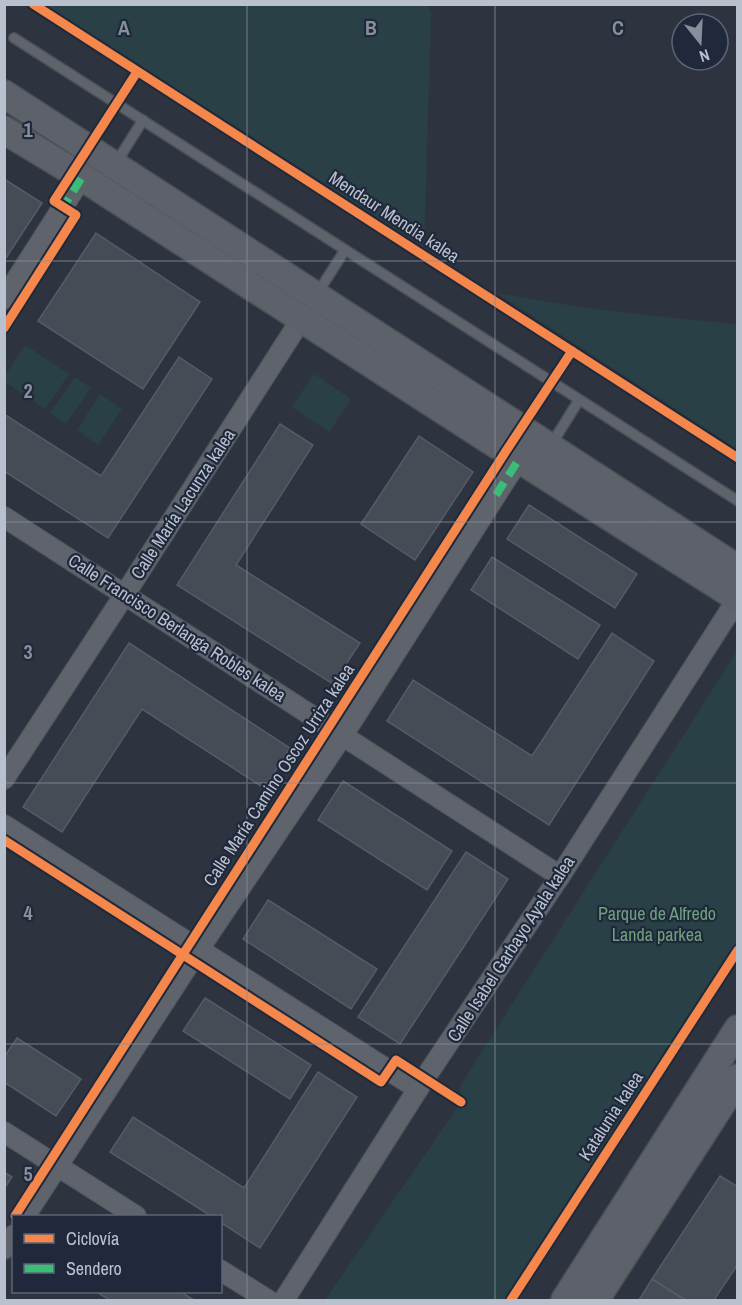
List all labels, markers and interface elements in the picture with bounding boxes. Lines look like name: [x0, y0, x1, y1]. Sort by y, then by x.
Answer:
north arrow: [670, 12, 730, 72]
text: A: [118, 14, 130, 41]
text: B: [365, 14, 377, 41]
text: C: [612, 14, 624, 41]
text: N: [697, 44, 713, 68]
text: 1: [23, 116, 33, 143]
street label: Mendaur Mendia kalea: [324, 165, 464, 268]
text: 2: [23, 377, 33, 404]
street label: Calle María Lacunza kalea: [125, 424, 241, 584]
street label: Calle Francisco Berlanga Robles kalea: [63, 548, 291, 708]
text: 3: [23, 638, 33, 665]
street label: Calle María Camino Oscoz Urriza kalea: [197, 659, 360, 891]
street label: Calle Isabel Garbayo Ayala kalea: [441, 851, 580, 1047]
text: 4: [23, 899, 33, 926]
park label: Parque de Alfredo Landa parkea: [598, 901, 716, 947]
street label: Katalunia kalea: [572, 1066, 649, 1165]
text: 5: [23, 1160, 33, 1187]
legend: [12, 1215, 222, 1293]
text: Ciclovía: [66, 1226, 119, 1251]
text: Sendero: [66, 1256, 122, 1281]

